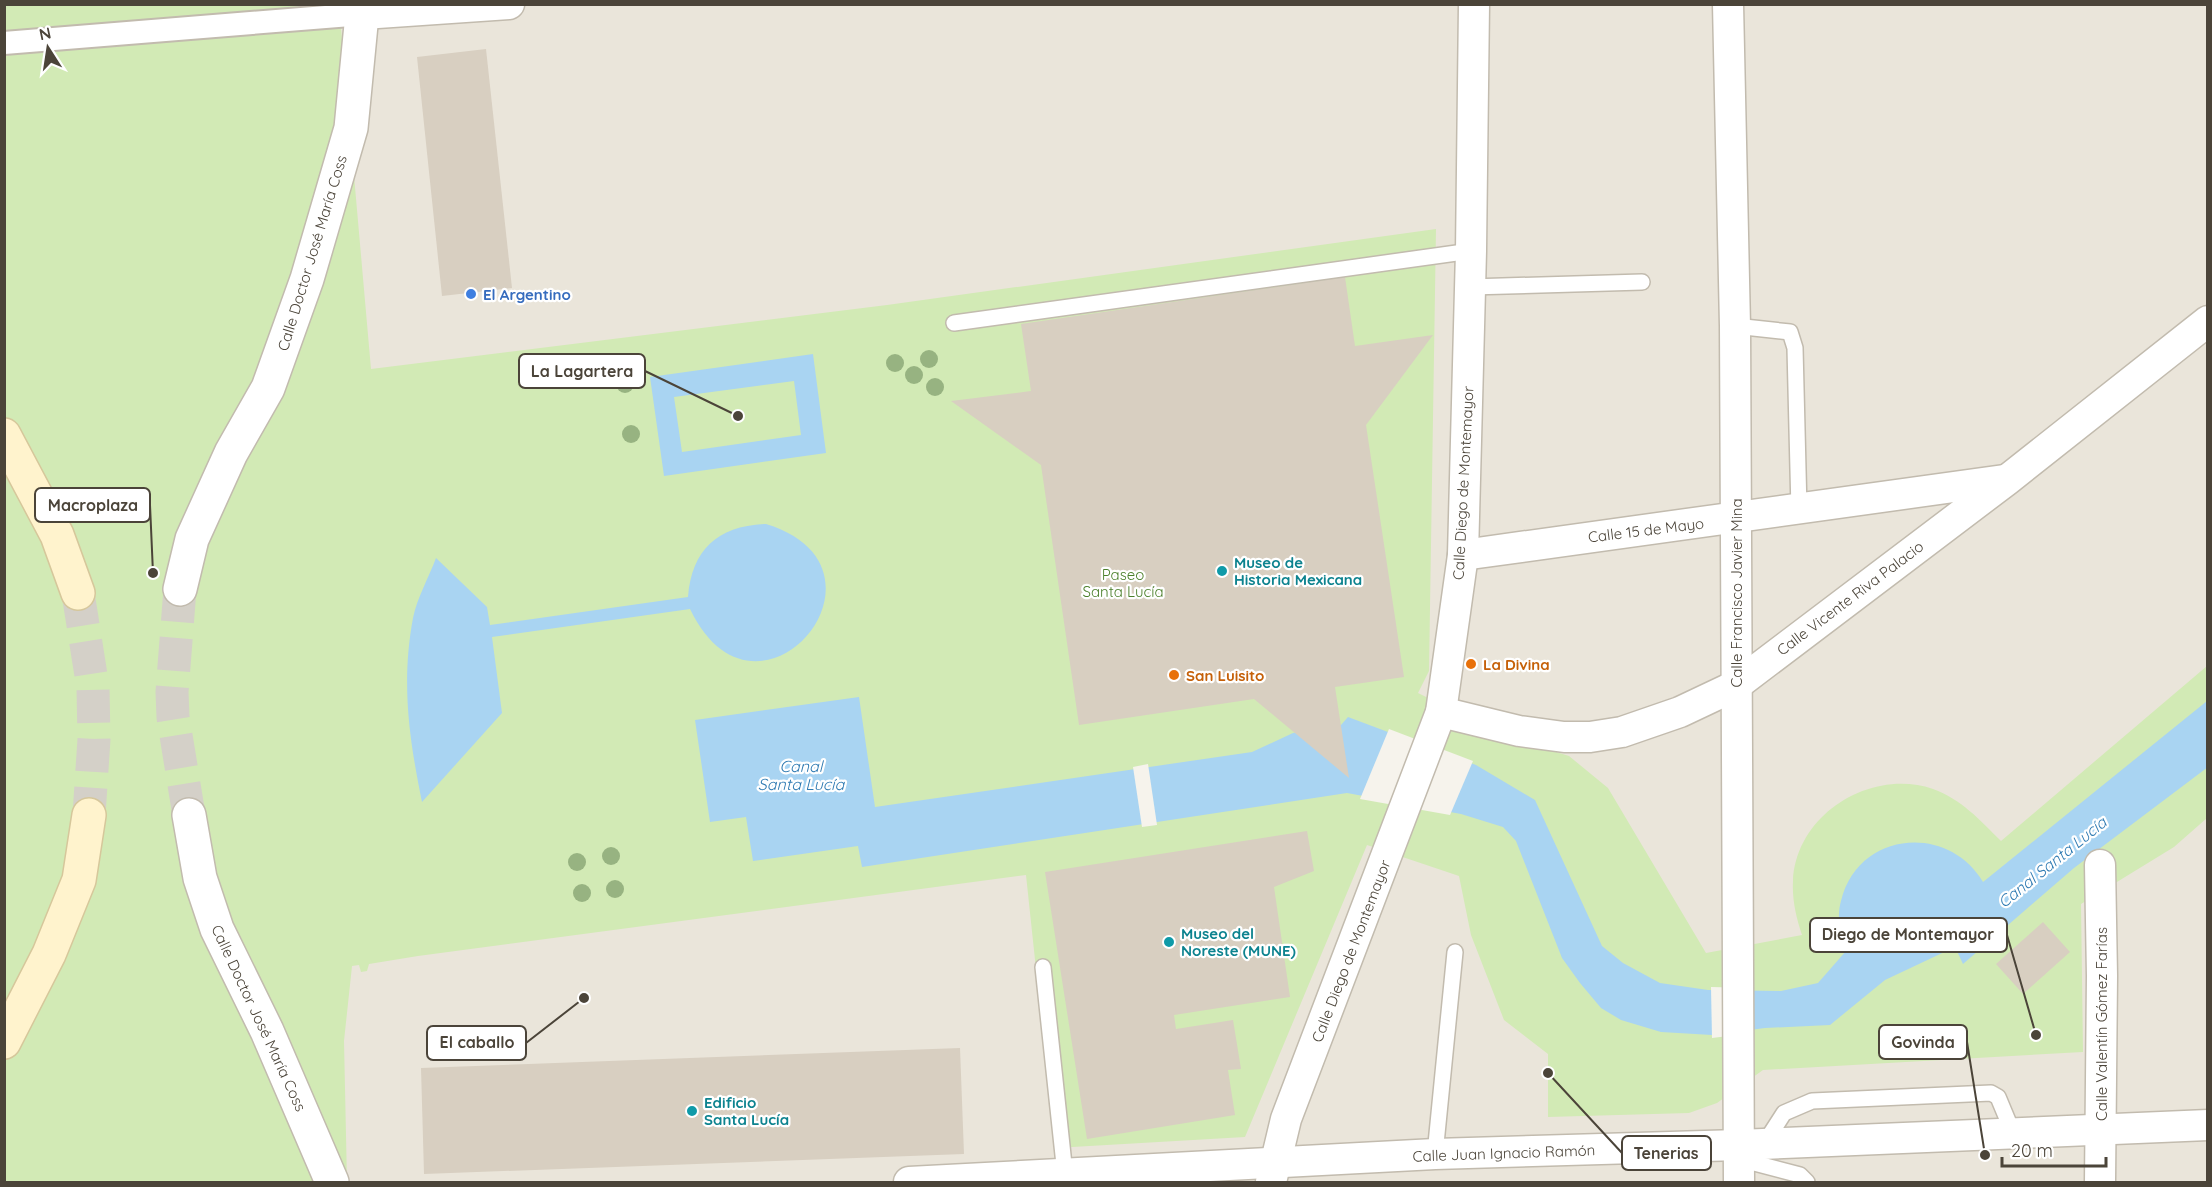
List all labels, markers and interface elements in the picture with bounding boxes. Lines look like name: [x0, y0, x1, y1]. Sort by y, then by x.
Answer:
north arrow: [18, 18, 78, 78]
text: N: [37, 22, 53, 44]
street label: Calle Doctor José María Coss: [273, 153, 351, 353]
place label: El Argentino: [483, 285, 571, 304]
marker: El Argentino: [464, 287, 478, 301]
callout: La Lagartera: [519, 354, 645, 388]
text: La Lagartera: [531, 361, 633, 381]
street label: Calle Diego de Montemayor: [1448, 385, 1478, 580]
callout: Macroplaza: [35, 488, 150, 522]
text: Macroplaza: [48, 495, 138, 515]
street label: Calle Francisco Javier Mina: [1727, 498, 1746, 688]
street label: Calle 15 de Mayo: [1587, 513, 1705, 547]
street label: Calle Vicente Riva Palacio: [1773, 537, 1927, 659]
place label: Museo de Historia Mexicana: [1234, 553, 1362, 589]
marker: Museo de Historia Mexicana: [1215, 564, 1229, 578]
park label: Paseo Santa Lucía: [1082, 565, 1164, 601]
place label: La Divina: [1483, 655, 1550, 674]
marker: La Divina: [1464, 657, 1478, 671]
place label: San Luisito: [1186, 666, 1264, 685]
marker: San Luisito: [1167, 668, 1181, 682]
water label: Canal Santa Lucía: [758, 756, 846, 794]
water label: Canal Santa Lucía: [1994, 811, 2111, 912]
street label: Calle Diego de Montemayor: [1307, 857, 1395, 1045]
callout: Diego de Montemayor: [1810, 918, 2007, 952]
street label: Calle Doctor José María Coss: [207, 922, 311, 1114]
place label: Museo del Noreste (MUNE): [1181, 924, 1296, 960]
text: Diego de Montemayor: [1822, 924, 1994, 944]
street label: Calle Valentín Gómez Farías: [2092, 927, 2111, 1121]
marker: Museo del Noreste (MUNE): [1162, 935, 1176, 949]
callout: Govinda: [1879, 1025, 1967, 1059]
callout: El caballo: [427, 1026, 526, 1060]
text: El caballo: [440, 1032, 514, 1052]
text: Govinda: [1891, 1032, 1955, 1052]
place label: Edificio Santa Lucía: [704, 1093, 789, 1129]
marker: Edificio Santa Lucía: [685, 1104, 699, 1118]
scale bar: [2002, 1130, 2106, 1168]
callout: Tenerias: [1622, 1136, 1711, 1170]
text: 20 m: [2011, 1139, 2053, 1162]
street label: Calle Juan Ignacio Ramón: [1412, 1140, 1596, 1166]
text: Tenerias: [1634, 1143, 1699, 1163]

